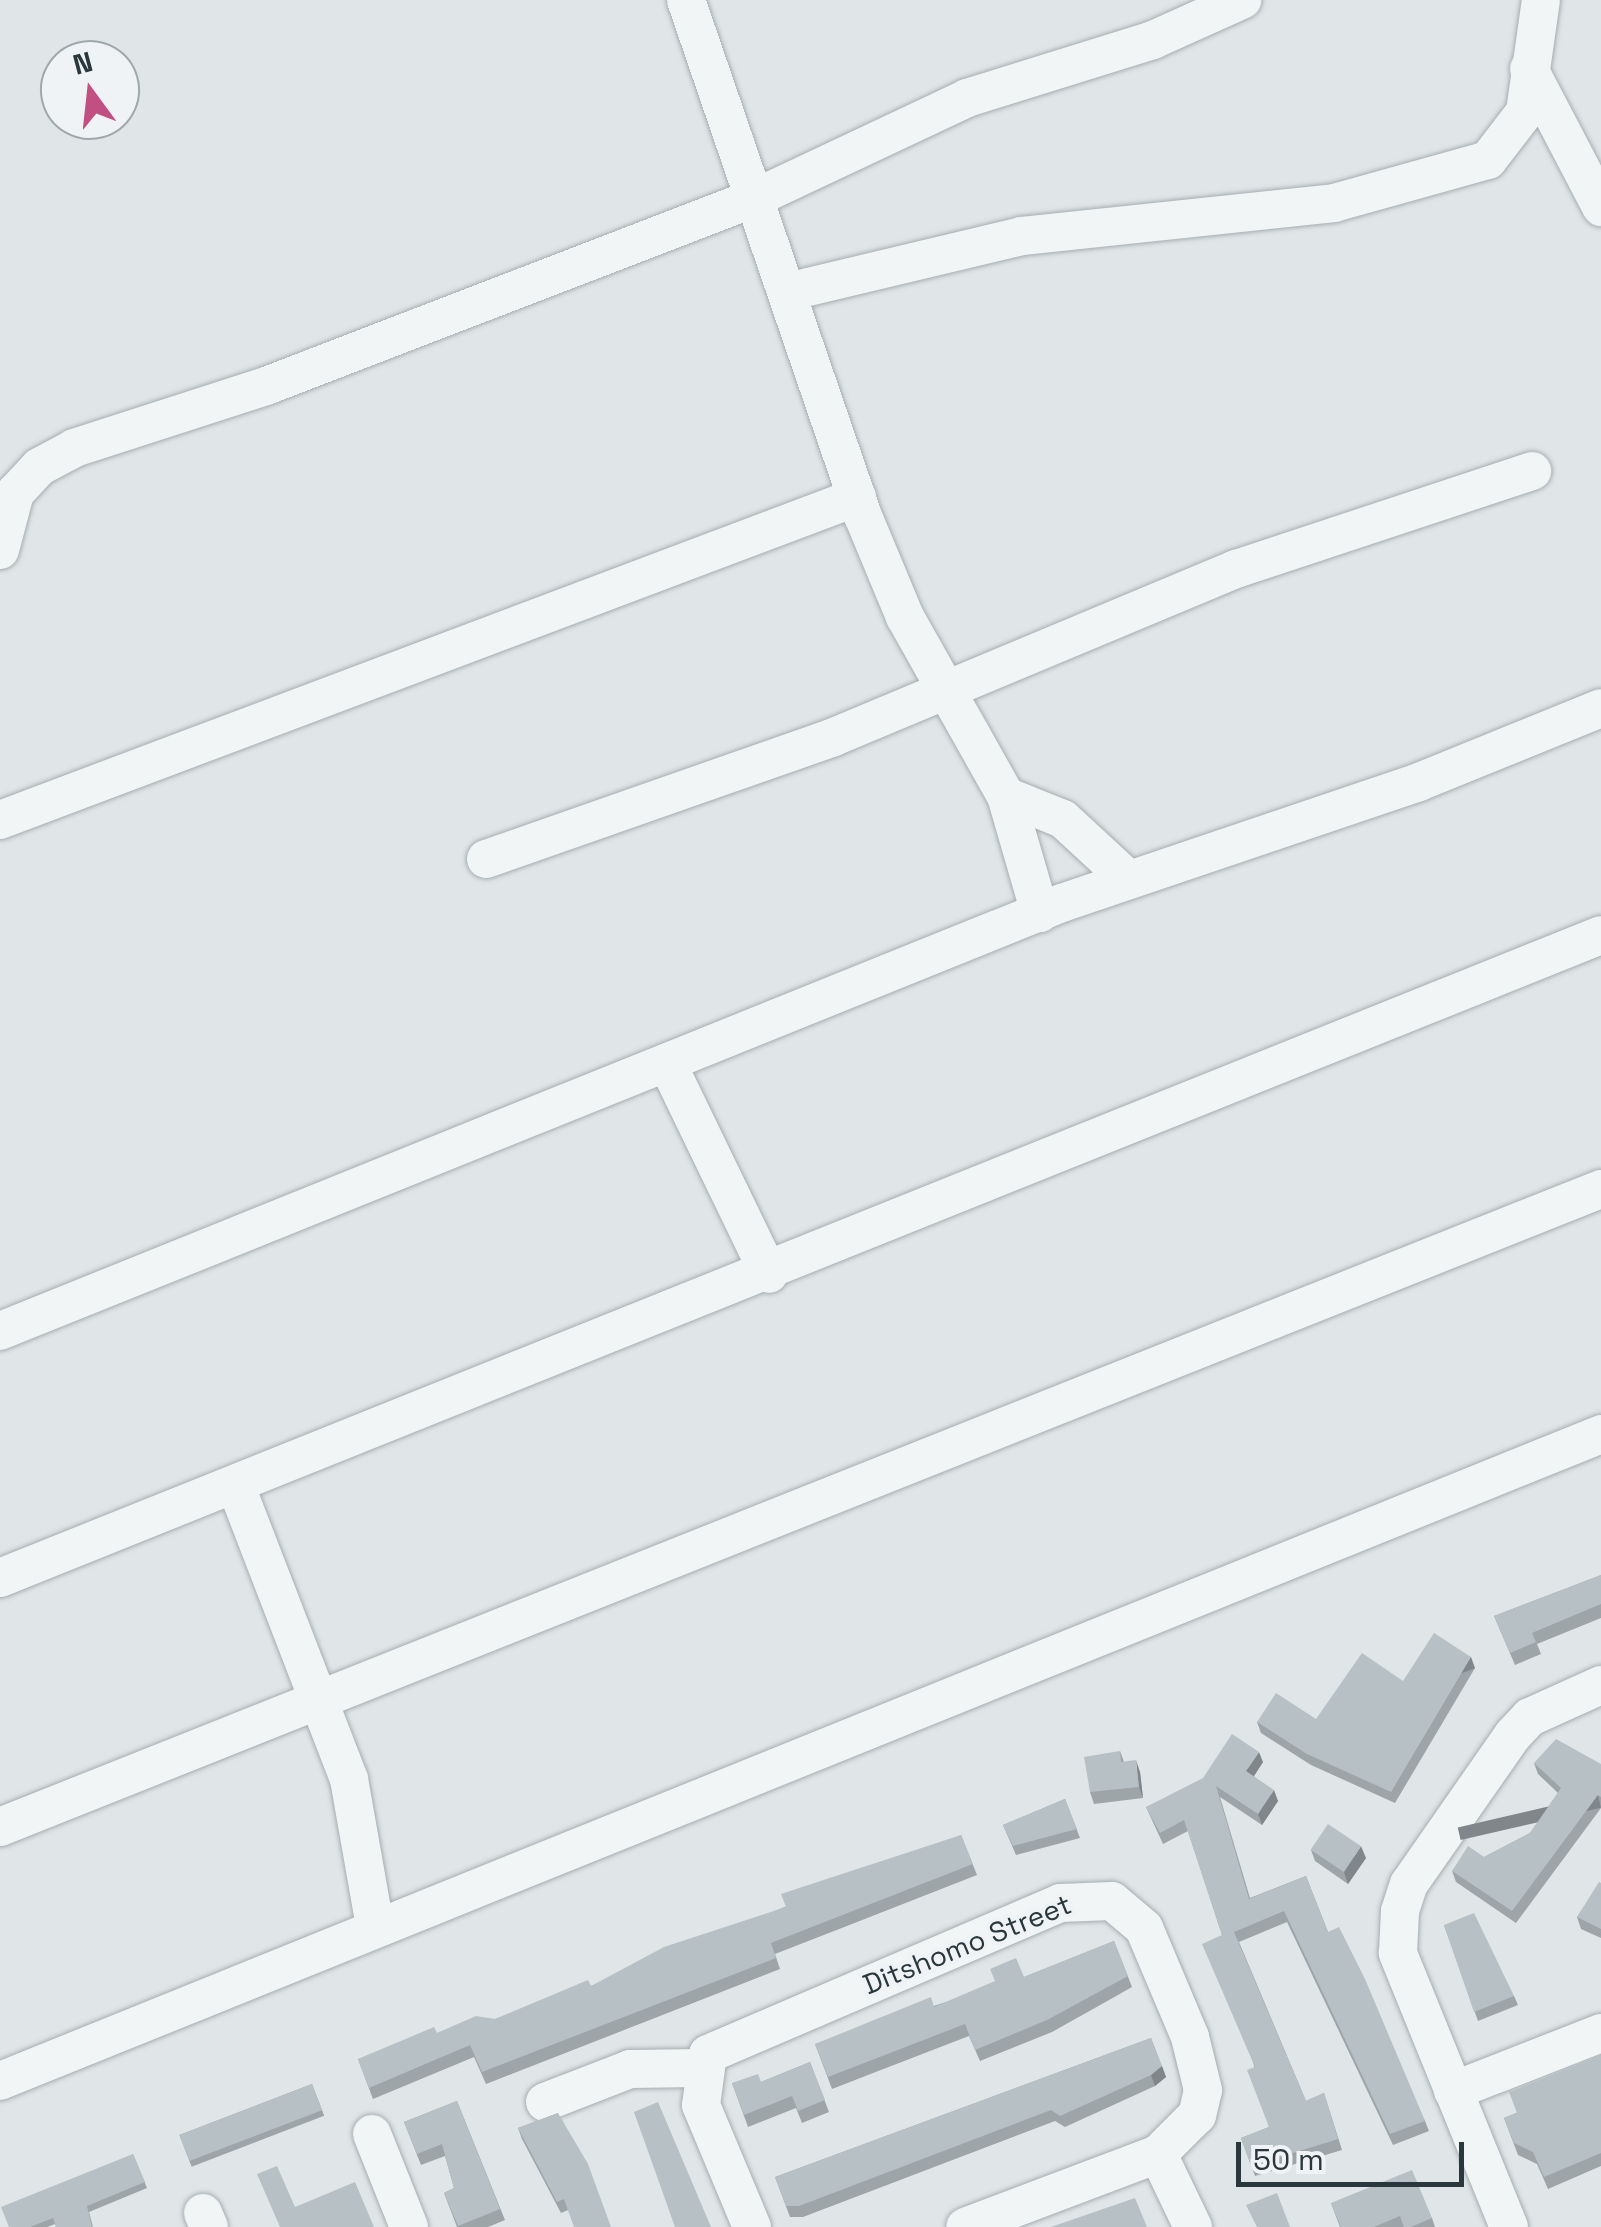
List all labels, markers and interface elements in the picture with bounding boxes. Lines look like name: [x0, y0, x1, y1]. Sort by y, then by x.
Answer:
north arrow: [40, 40, 140, 140]
text: N: [69, 43, 96, 83]
street label: Ditshomo Street: [858, 1887, 1076, 2001]
scale bar: [1241, 2122, 1468, 2184]
text: 50 m: [1253, 2140, 1324, 2179]

